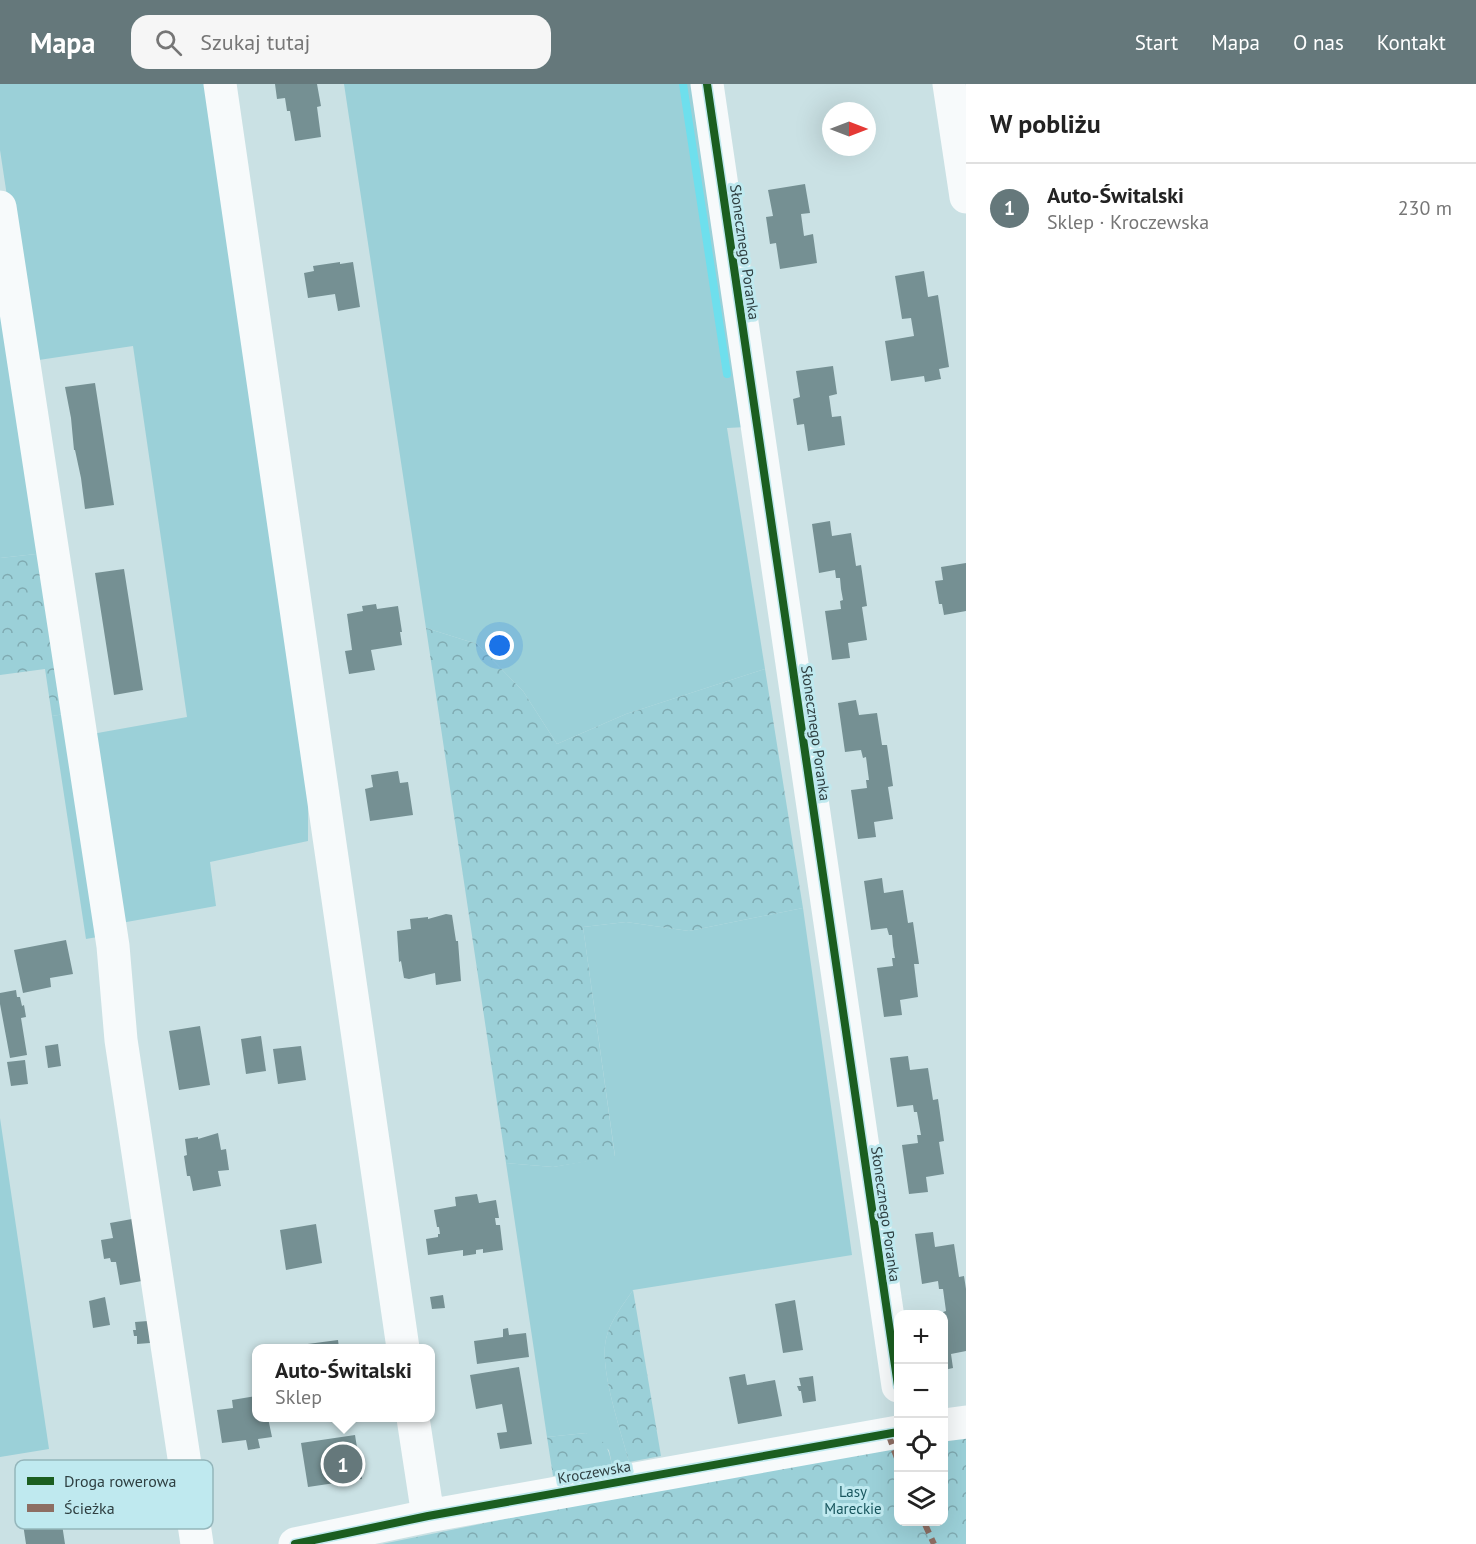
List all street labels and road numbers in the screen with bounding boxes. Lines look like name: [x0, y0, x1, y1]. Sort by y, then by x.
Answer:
street label: Słonecznego Poranka: [726, 183, 764, 321]
street label: Słonecznego Poranka: [797, 664, 835, 802]
street label: Słonecznego Poranka: [867, 1145, 905, 1283]
street label: Kroczewska: [556, 1456, 632, 1488]

